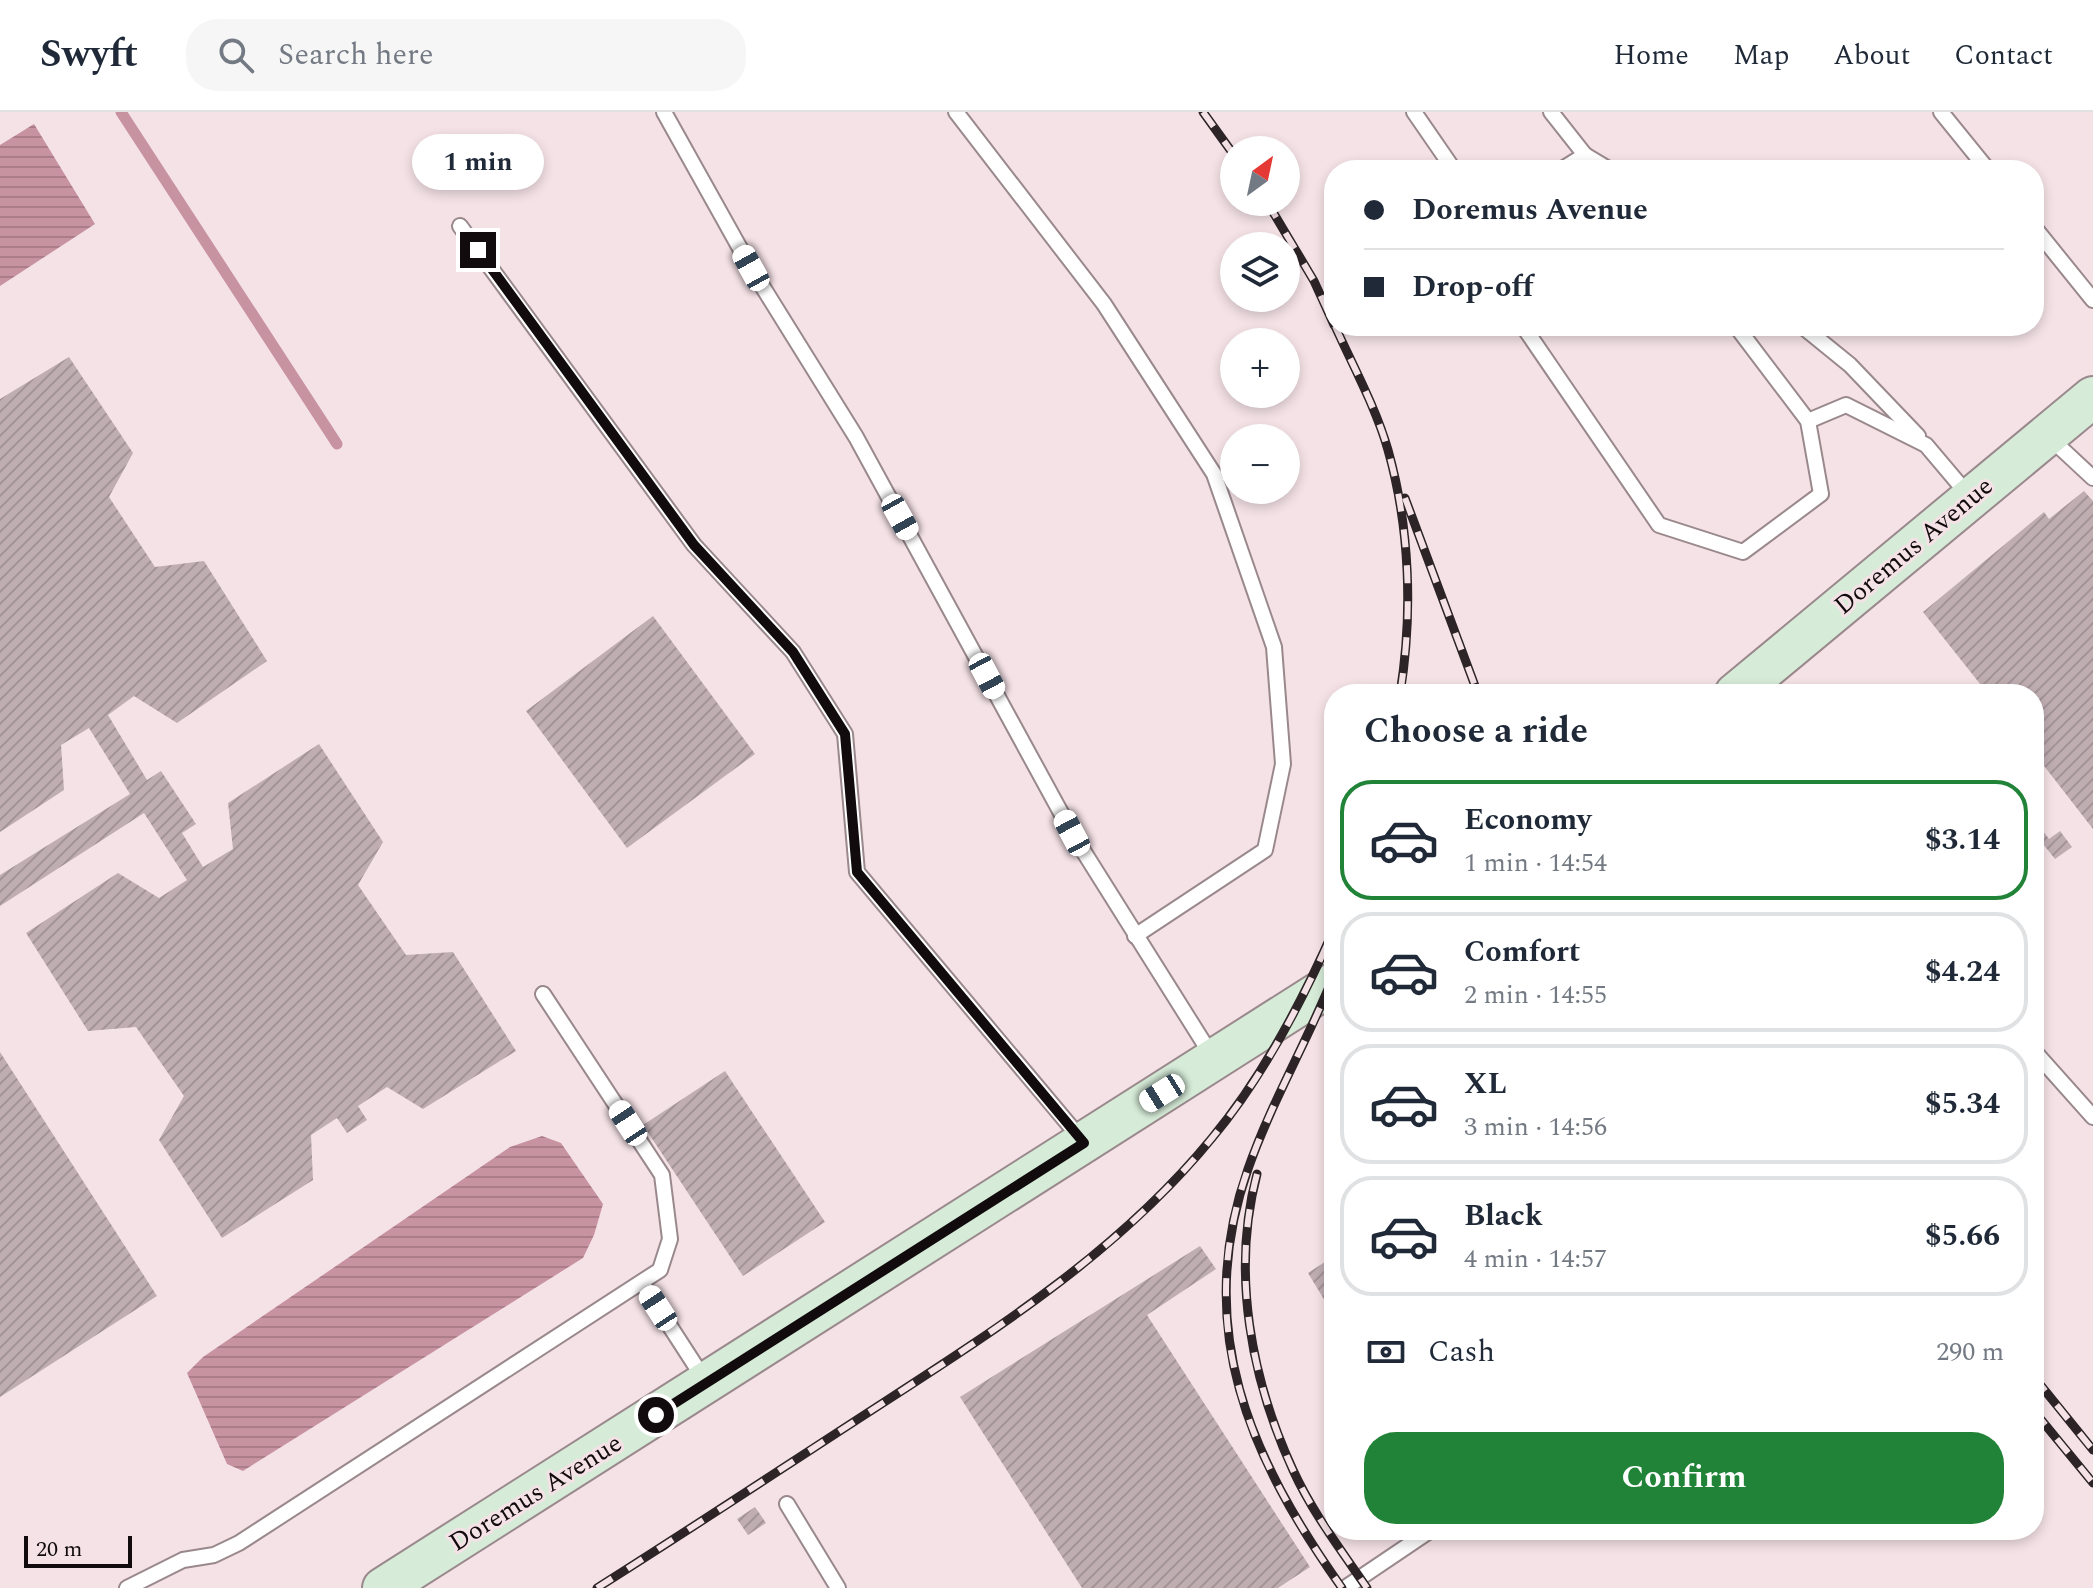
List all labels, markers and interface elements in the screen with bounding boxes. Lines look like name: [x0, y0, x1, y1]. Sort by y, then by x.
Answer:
search box: [186, 19, 746, 91]
text: Swyft: [40, 26, 138, 84]
text: Search here: [278, 32, 433, 78]
icon: search: [214, 33, 258, 77]
text: Home: [1613, 34, 1689, 77]
text: Map: [1733, 34, 1789, 77]
text: About: [1833, 34, 1910, 77]
text: Contact: [1954, 34, 2053, 77]
callout: 1 min: [412, 134, 544, 190]
north arrow: [1220, 136, 1300, 216]
map controls: [1220, 136, 1300, 504]
text: 1 min: [443, 142, 513, 182]
text: Doremus Avenue: [1412, 187, 1648, 233]
route end: [460, 232, 496, 268]
button: layers: [1220, 232, 1300, 312]
car: [729, 241, 773, 295]
text: Drop-off: [1412, 264, 1533, 310]
button: +: [1220, 328, 1300, 408]
button: −: [1220, 424, 1300, 504]
street label: Doremus Avenue: [1825, 467, 2002, 625]
car: [878, 490, 922, 544]
car: [965, 649, 1009, 703]
text: Choose a ride: [1364, 704, 1588, 759]
text: Economy: [1464, 797, 1591, 843]
icon: car: [1368, 804, 1440, 876]
car: [1050, 806, 1094, 860]
text: $3.14: [1925, 817, 2000, 863]
text: 1 min · 14:54: [1464, 843, 1607, 883]
text: Comfort: [1464, 929, 1580, 975]
icon: car: [1368, 936, 1440, 1008]
text: $4.24: [1925, 949, 2000, 995]
text: 2 min · 14:55: [1464, 975, 1607, 1015]
text: XL: [1464, 1061, 1507, 1107]
icon: car: [1368, 1068, 1440, 1140]
car: [1135, 1070, 1189, 1116]
text: $5.34: [1925, 1081, 2000, 1127]
car: [605, 1096, 651, 1150]
text: 3 min · 14:56: [1464, 1107, 1607, 1147]
text: Black: [1464, 1193, 1543, 1239]
icon: car: [1368, 1200, 1440, 1272]
text: $5.66: [1925, 1213, 2000, 1259]
text: 4 min · 14:57: [1464, 1239, 1607, 1279]
car: [635, 1281, 681, 1335]
text: Cash: [1428, 1329, 1495, 1375]
icon: cash: [1364, 1330, 1408, 1374]
text: 290 m: [1936, 1332, 2004, 1372]
route start: [638, 1397, 674, 1433]
street label: Doremus Avenue: [441, 1424, 630, 1562]
button: Confirm: [1364, 1432, 2004, 1524]
scale bar: [24, 1532, 132, 1568]
text: 20 m: [36, 1533, 82, 1566]

